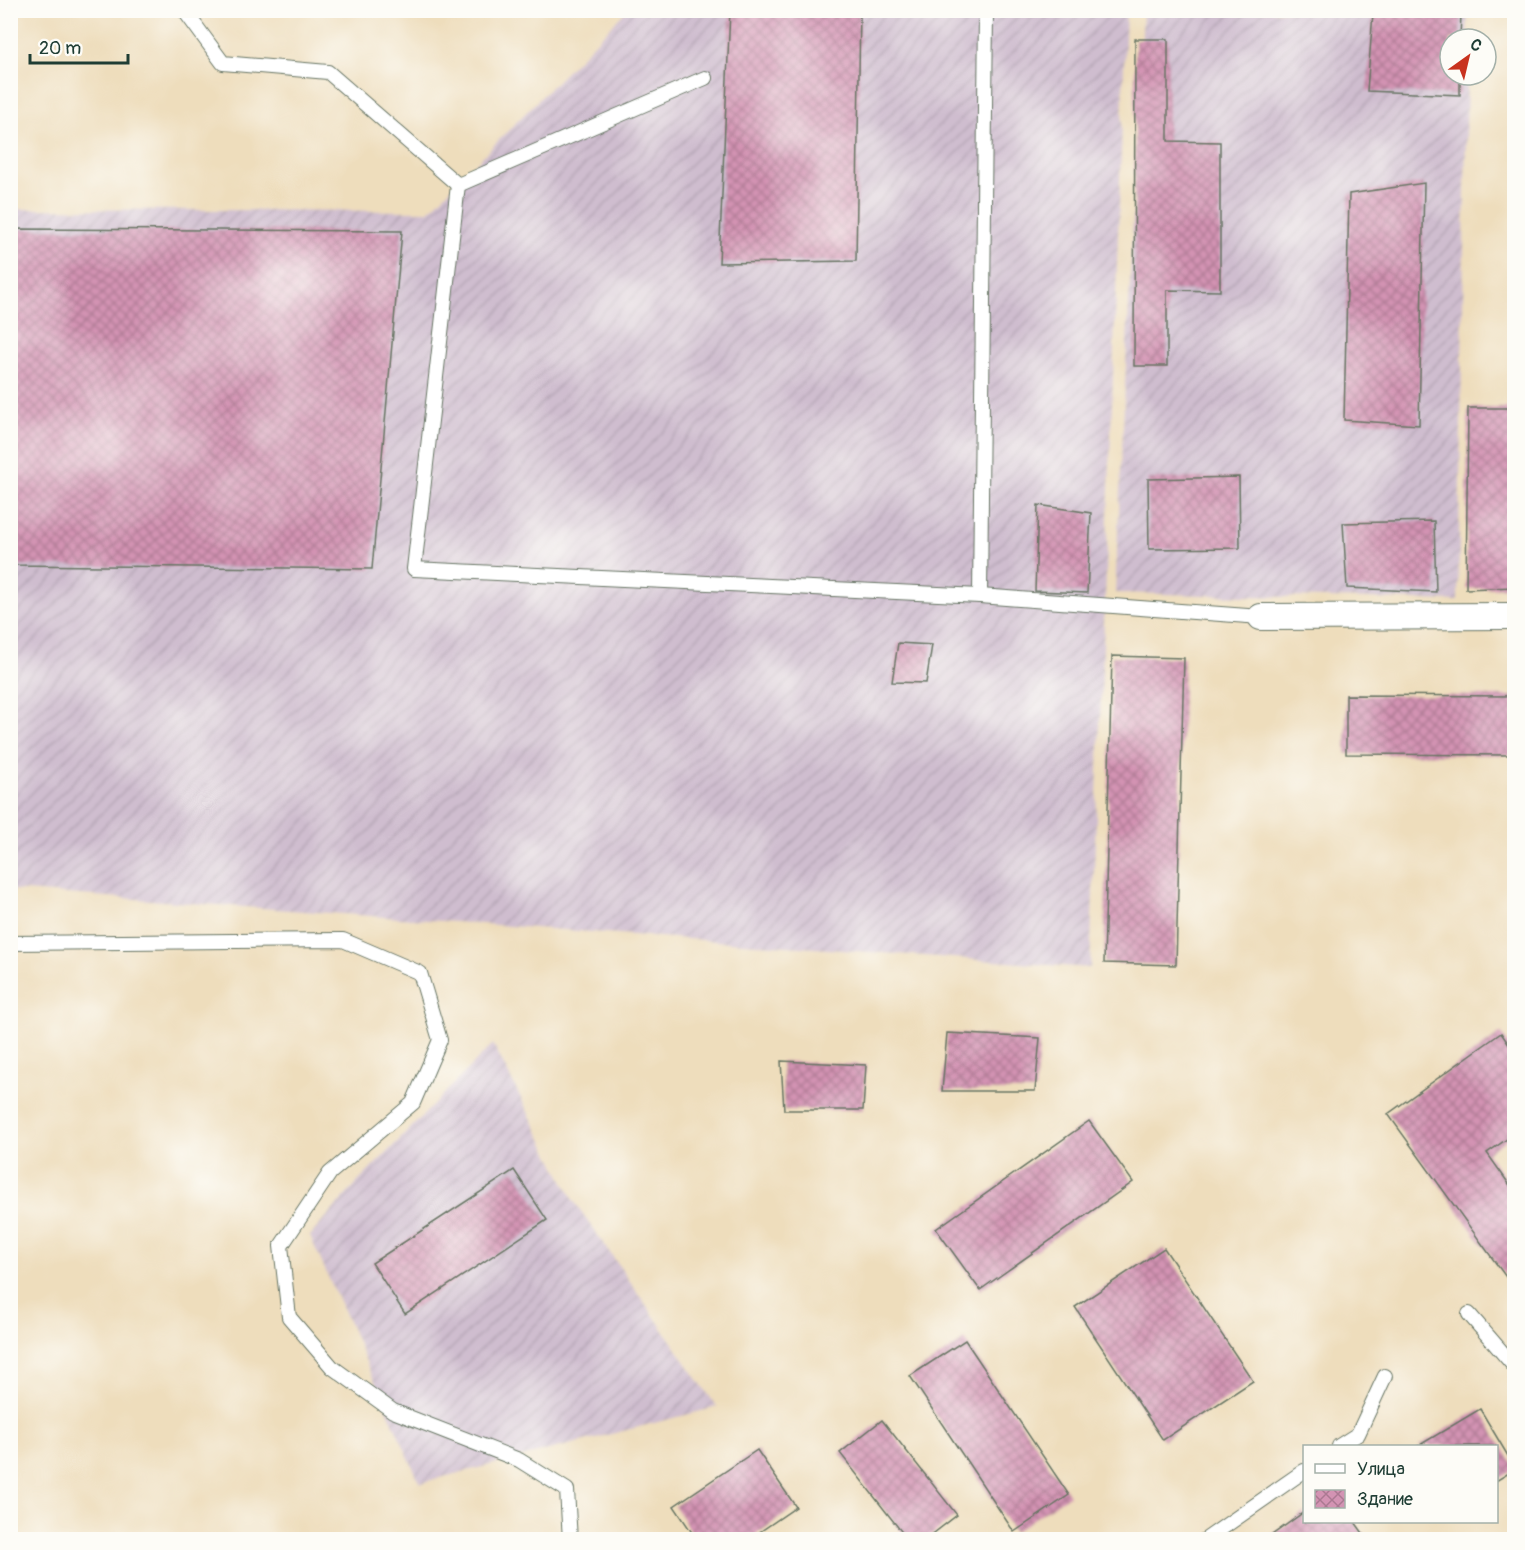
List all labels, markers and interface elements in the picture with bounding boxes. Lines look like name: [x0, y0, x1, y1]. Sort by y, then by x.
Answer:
scale bar: [30, 27, 128, 65]
north arrow: [1438, 27, 1498, 87]
text: С: [1466, 34, 1486, 57]
text: 20 m: [39, 37, 81, 60]
legend: [1303, 1445, 1498, 1523]
text: Улица: [1357, 1458, 1405, 1481]
text: Здание: [1357, 1488, 1413, 1511]

